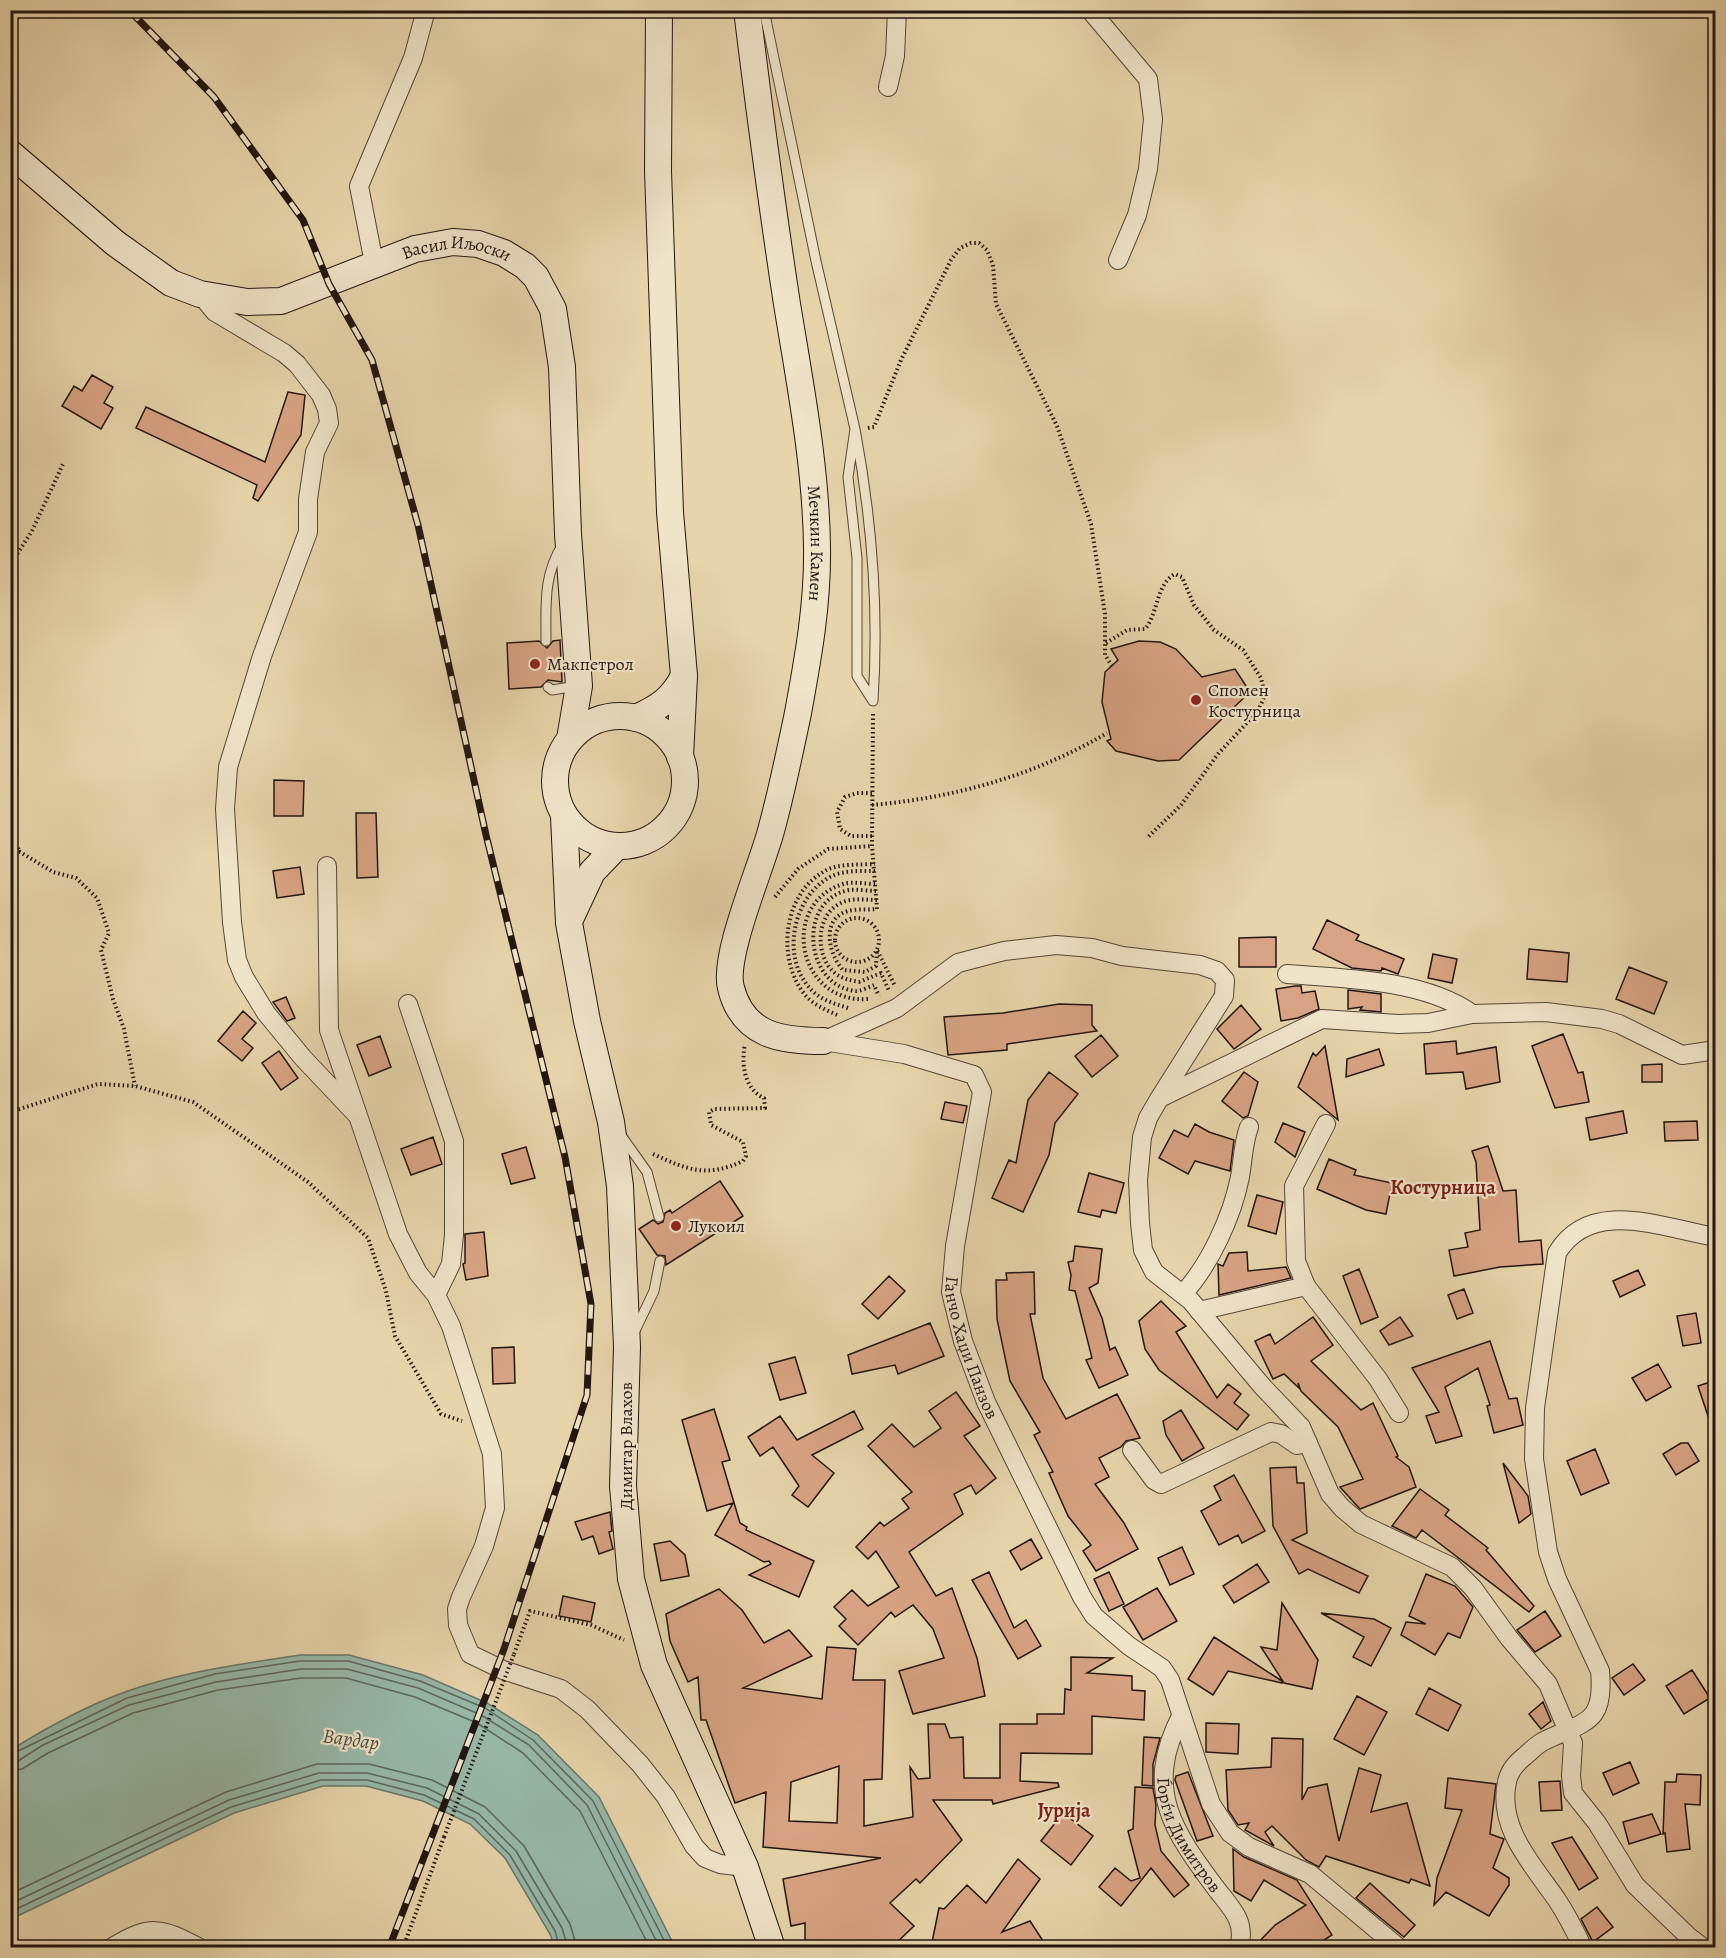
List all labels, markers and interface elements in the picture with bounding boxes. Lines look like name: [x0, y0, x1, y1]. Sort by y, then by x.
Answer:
street label: Васил Иљоски: [398, 230, 516, 267]
street label: Мечкин Камен: [802, 484, 829, 602]
place label: Макпетрол: [547, 652, 634, 676]
marker: Макпетрол: [528, 657, 542, 671]
place label: Спомен Костурница: [1208, 678, 1301, 723]
marker: Спомен Костурница: [1189, 693, 1203, 707]
district label: Костурница: [1390, 1174, 1496, 1201]
place label: Лукоил: [688, 1214, 745, 1238]
marker: Лукоил: [669, 1219, 683, 1233]
street label: Ганчо Хаџи Панзов: [939, 1275, 1004, 1423]
street label: Димитар Влахов: [614, 1382, 638, 1510]
water label: Вардар: [321, 1722, 381, 1757]
street label: Ѓорѓи Димитров: [1152, 1777, 1227, 1897]
district label: Јурија: [1037, 1797, 1091, 1824]

